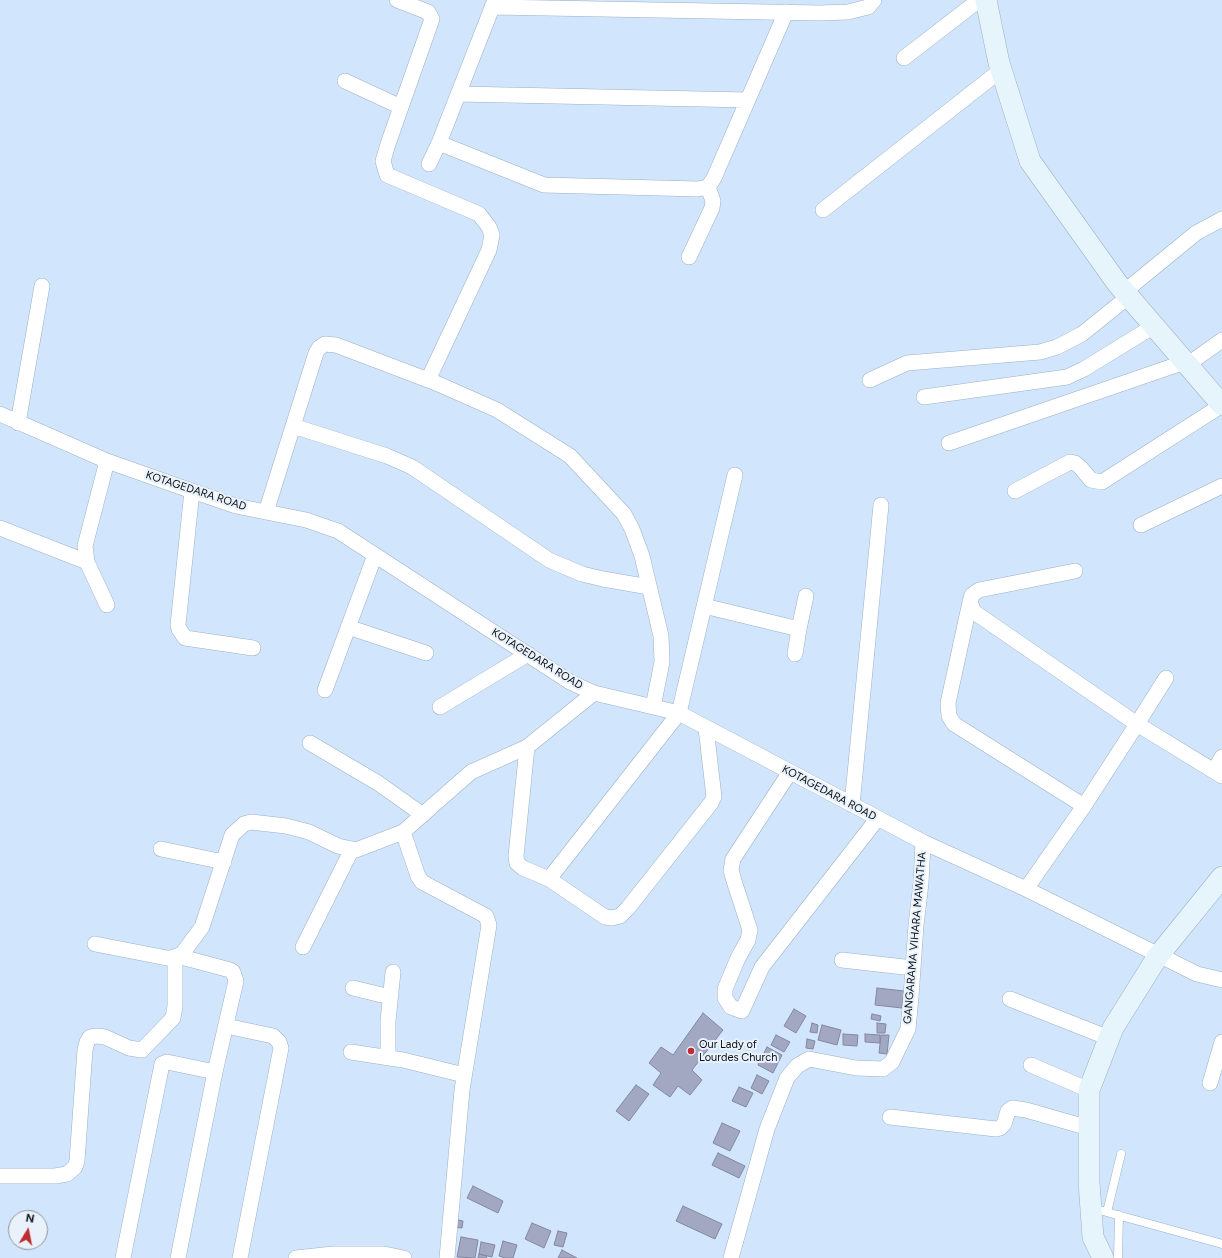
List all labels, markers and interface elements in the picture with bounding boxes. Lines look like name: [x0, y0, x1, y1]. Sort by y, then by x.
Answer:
street label: KOTAGEDARA ROAD: [144, 468, 248, 514]
street label: KOTAGEDARA ROAD: [489, 626, 585, 692]
street label: KOTAGEDARA ROAD: [780, 763, 878, 823]
street label: GANGARAMA VIHARA MAWATHA: [901, 851, 929, 1025]
place label: Our Lady of Lourdes Church: [699, 1038, 777, 1064]
marker: Our Lady of Lourdes Church: [686, 1046, 696, 1056]
north arrow: [8, 1210, 48, 1250]
text: N: [25, 1212, 35, 1226]

